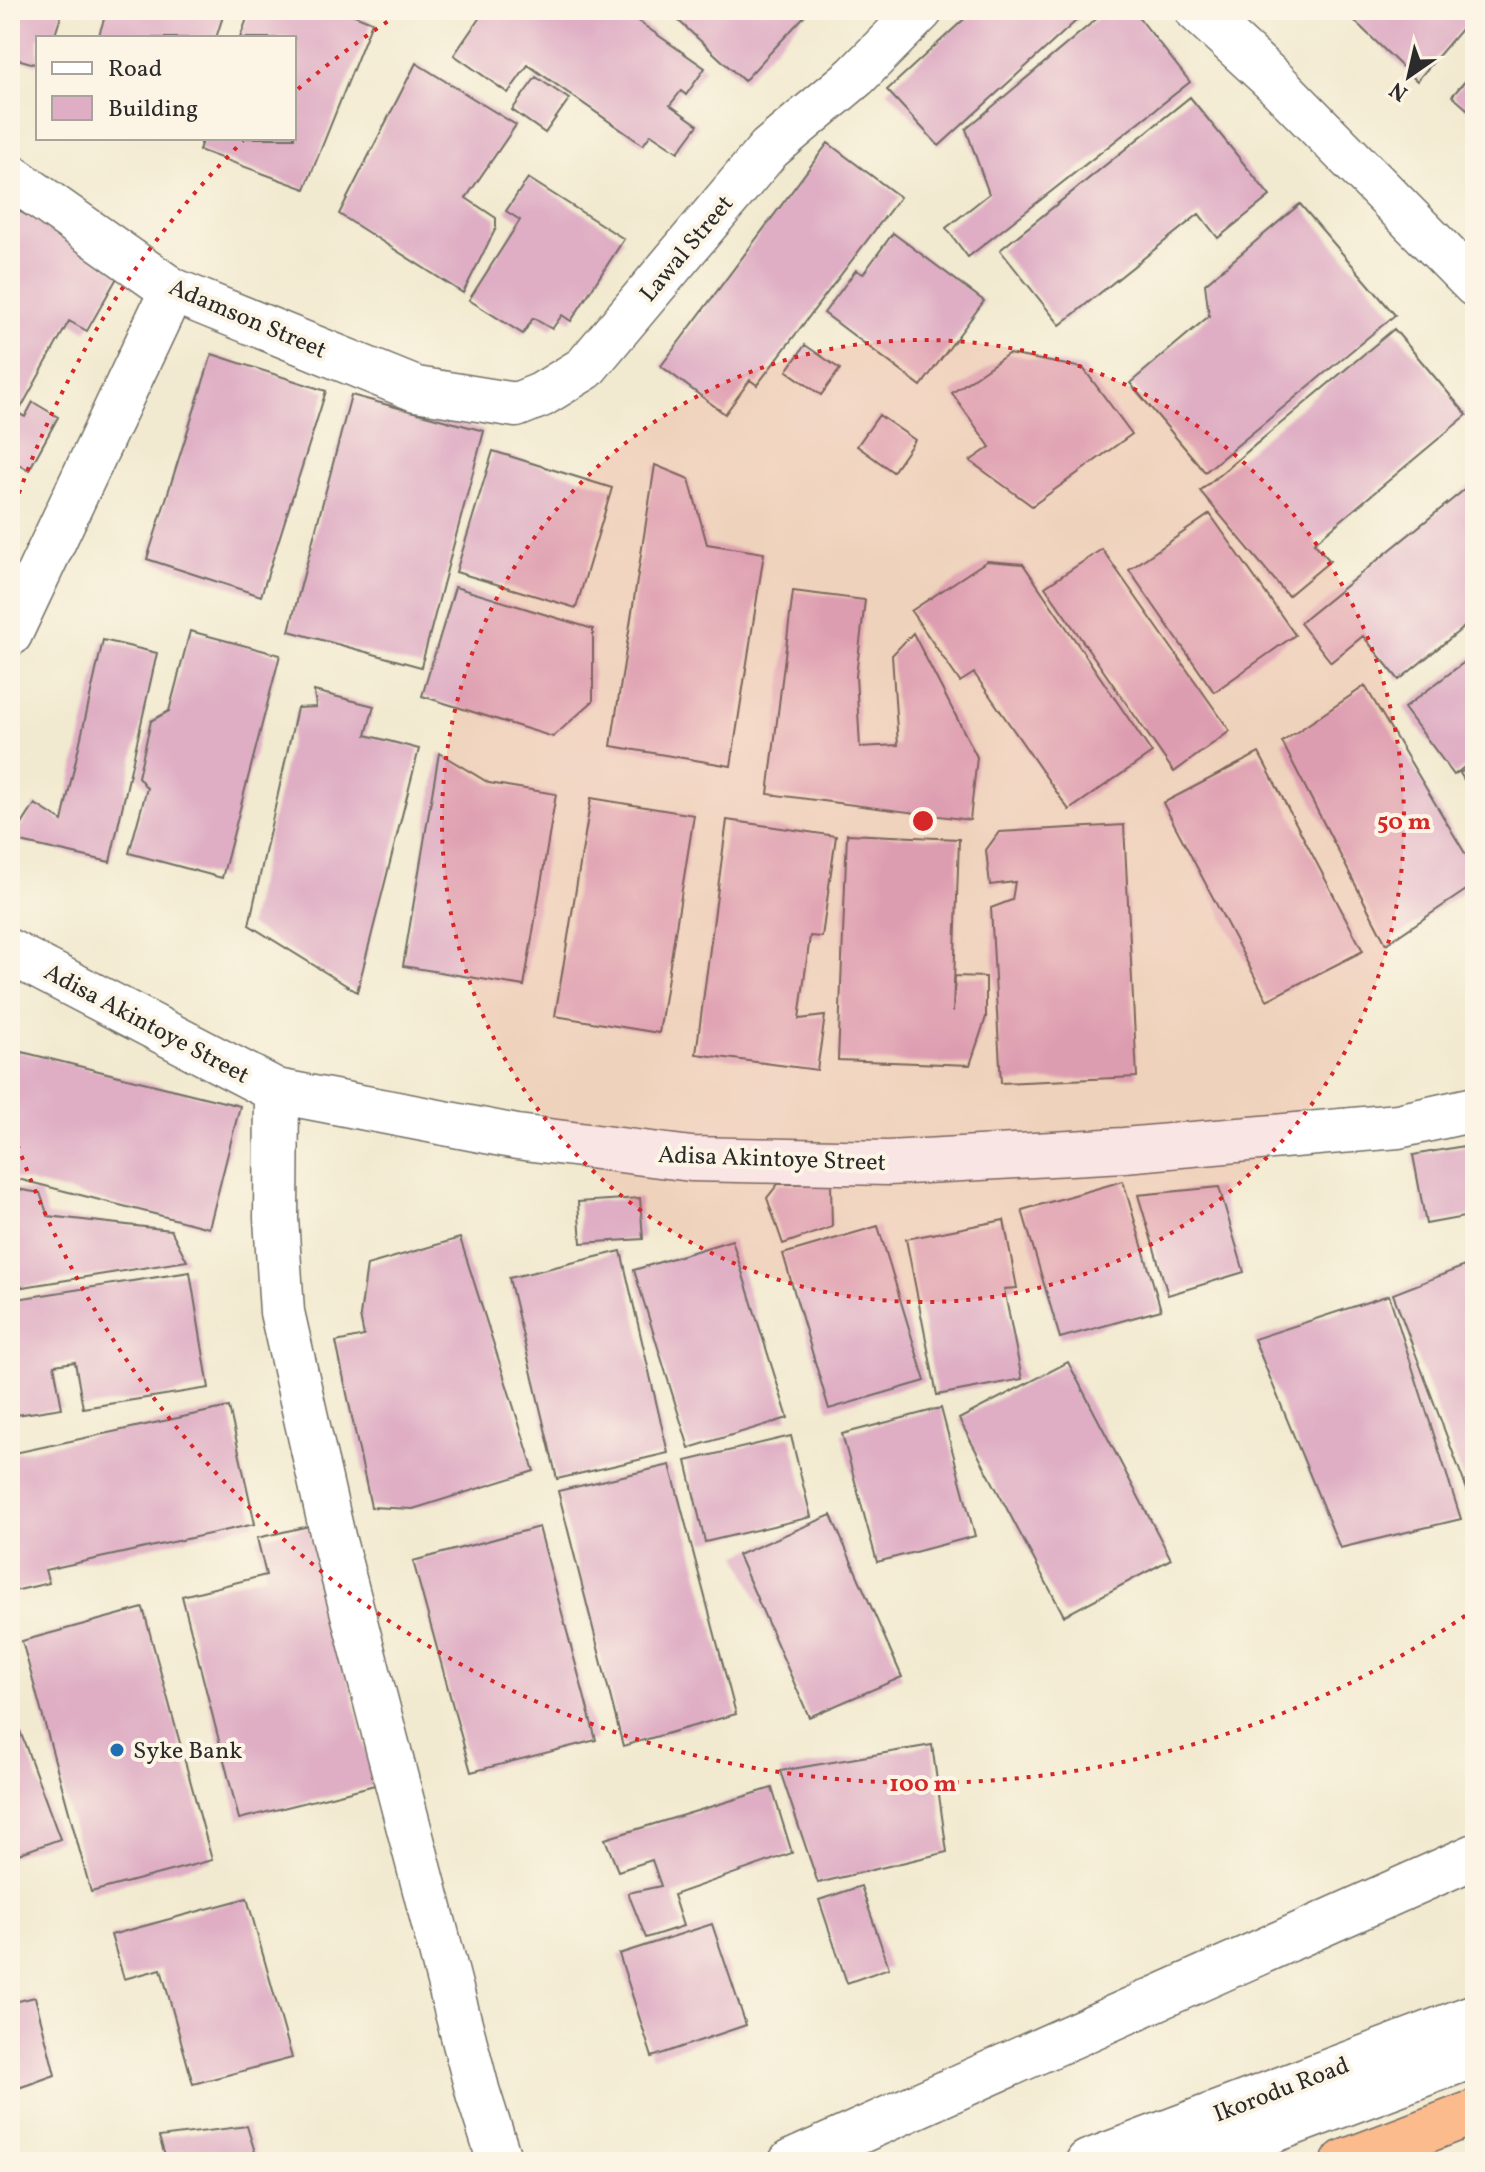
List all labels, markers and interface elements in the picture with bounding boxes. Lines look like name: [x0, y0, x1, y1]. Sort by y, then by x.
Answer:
legend: [36, 36, 296, 140]
north arrow: [1369, 36, 1449, 116]
text: Road: [108, 53, 162, 87]
text: N: [1384, 73, 1415, 108]
text: Building: [108, 93, 198, 127]
street label: Lawal Street: [633, 189, 742, 310]
street label: Adamson Street: [163, 271, 331, 368]
text: 50 m: [1377, 806, 1431, 840]
centre of rings: [909, 807, 937, 835]
street label: Adisa Akintoye Street: [37, 956, 255, 1093]
street label: Adisa Akintoye Street: [657, 1139, 887, 1181]
place label: Syke Bank: [133, 1735, 242, 1769]
marker: Syke Bank: [108, 1741, 126, 1759]
text: 100 m: [889, 1768, 957, 1802]
street label: Ikorodu Road: [1209, 2049, 1355, 2132]

